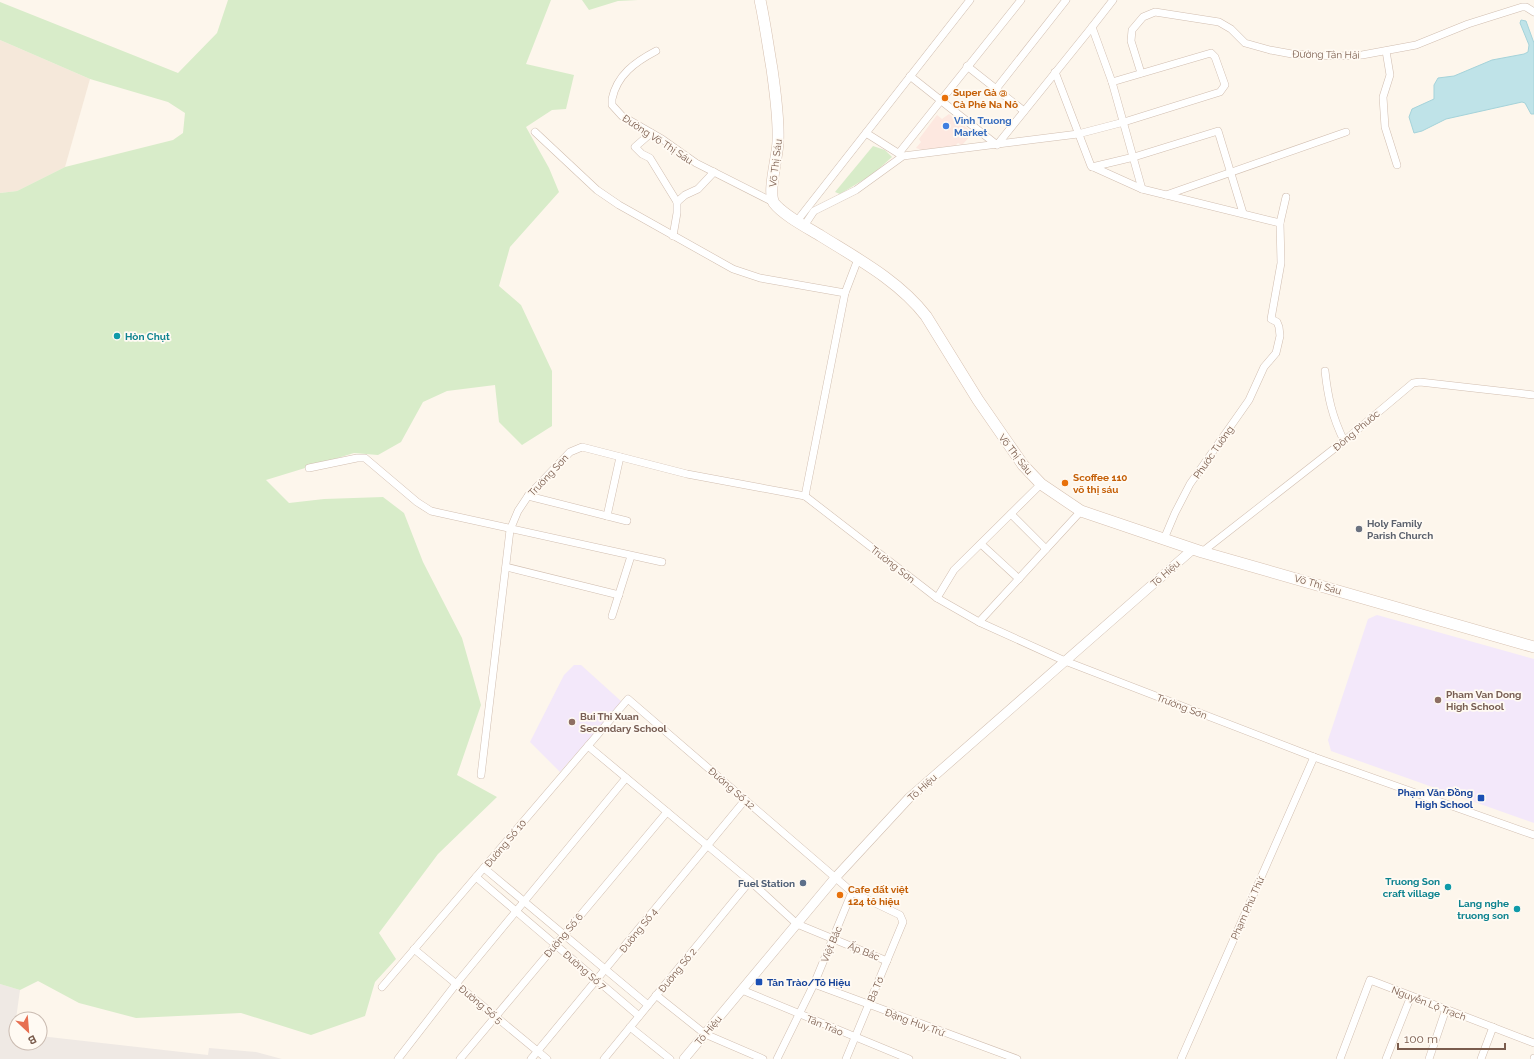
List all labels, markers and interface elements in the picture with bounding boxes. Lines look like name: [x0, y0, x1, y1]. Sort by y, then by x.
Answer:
street label: Đường Tân Hải: [1292, 48, 1360, 61]
place label: Super Gà @ Cà Phê Na Nô: [953, 87, 1018, 110]
marker: Super Gà @ Cà Phê Na Nô: [940, 93, 950, 103]
street label: Đường Võ Thị Sáu: [620, 113, 695, 166]
place label: Vinh Truong Market: [954, 115, 1012, 138]
marker: Vinh Truong Market: [941, 121, 951, 131]
street label: Võ Thị Sáu: [767, 138, 784, 188]
marker: Hòn Chụt: [112, 331, 122, 341]
place label: Hòn Chụt: [125, 331, 170, 342]
street label: Đông Phước: [1331, 407, 1382, 453]
street label: Phước Tường: [1191, 424, 1236, 481]
street label: Võ Thị Sáu: [996, 432, 1035, 477]
street label: Trường Sơn: [526, 452, 571, 498]
place label: Scoffee 110 võ thị sáu: [1073, 472, 1128, 495]
marker: Scoffee 110 võ thị sáu: [1060, 478, 1070, 488]
place label: Holy Family Parish Church: [1367, 518, 1433, 541]
marker: Holy Family Parish Church: [1354, 524, 1364, 534]
street label: Trường Sơn: [868, 544, 917, 585]
street label: Tô Hiệu: [1149, 558, 1182, 589]
street label: Võ Thị Sáu: [1293, 573, 1343, 596]
place label: Pham Van Dong High School: [1446, 689, 1521, 712]
street label: Trường Sơn: [1155, 692, 1209, 721]
marker: Pham Van Dong High School: [1433, 695, 1443, 705]
place label: Bui Thi Xuan Secondary School: [580, 711, 667, 734]
marker: Bui Thi Xuan Secondary School: [567, 717, 577, 727]
street label: Đường Số 12: [706, 765, 757, 811]
street label: Tô Hiệu: [906, 772, 939, 803]
place label: Phạm Văn Đồng High School: [1398, 787, 1474, 810]
marker: Phạm Văn Đồng High School: [1476, 793, 1486, 803]
street label: Đường Số 10: [482, 817, 528, 869]
street label: Phạm Phú Thứ: [1229, 874, 1267, 941]
place label: Truong Son craft village: [1383, 876, 1440, 899]
place label: Fuel Station: [738, 878, 795, 889]
marker: Fuel Station: [798, 878, 808, 888]
marker: Truong Son craft village: [1443, 882, 1453, 892]
place label: Cafe đất việt 124 tô hiệu: [848, 884, 909, 907]
marker: Cafe đất việt 124 tô hiệu: [835, 890, 845, 900]
place label: Lang nghe truong son: [1457, 898, 1509, 921]
marker: Lang nghe truong son: [1512, 904, 1522, 914]
street label: Đường Số 4: [617, 906, 660, 955]
street label: Đường Số 6: [542, 911, 585, 960]
street label: Việt Bắc: [819, 924, 844, 964]
street label: Ấp Bắc: [846, 940, 882, 963]
street label: Đường Số 2: [656, 946, 698, 995]
street label: Đường Số 7: [561, 949, 609, 993]
street label: Ba Tơ: [865, 975, 886, 1004]
marker: Tân Trào/Tô Hiệu: [754, 977, 764, 987]
place label: Tân Trào/Tô Hiệu: [767, 977, 850, 988]
street label: Đường Số 5: [457, 983, 505, 1026]
street label: Nguyễn Lộ Trạch: [1390, 984, 1468, 1023]
street label: Đặng Huy Trứ: [884, 1007, 947, 1039]
north arrow: [8, 1011, 48, 1051]
street label: Tô Hiệu: [693, 1013, 724, 1047]
street label: Tân Trào: [805, 1013, 845, 1038]
scale bar: [1398, 1025, 1505, 1051]
text: B: [25, 1032, 38, 1047]
text: 100 m: [1404, 1032, 1438, 1046]

